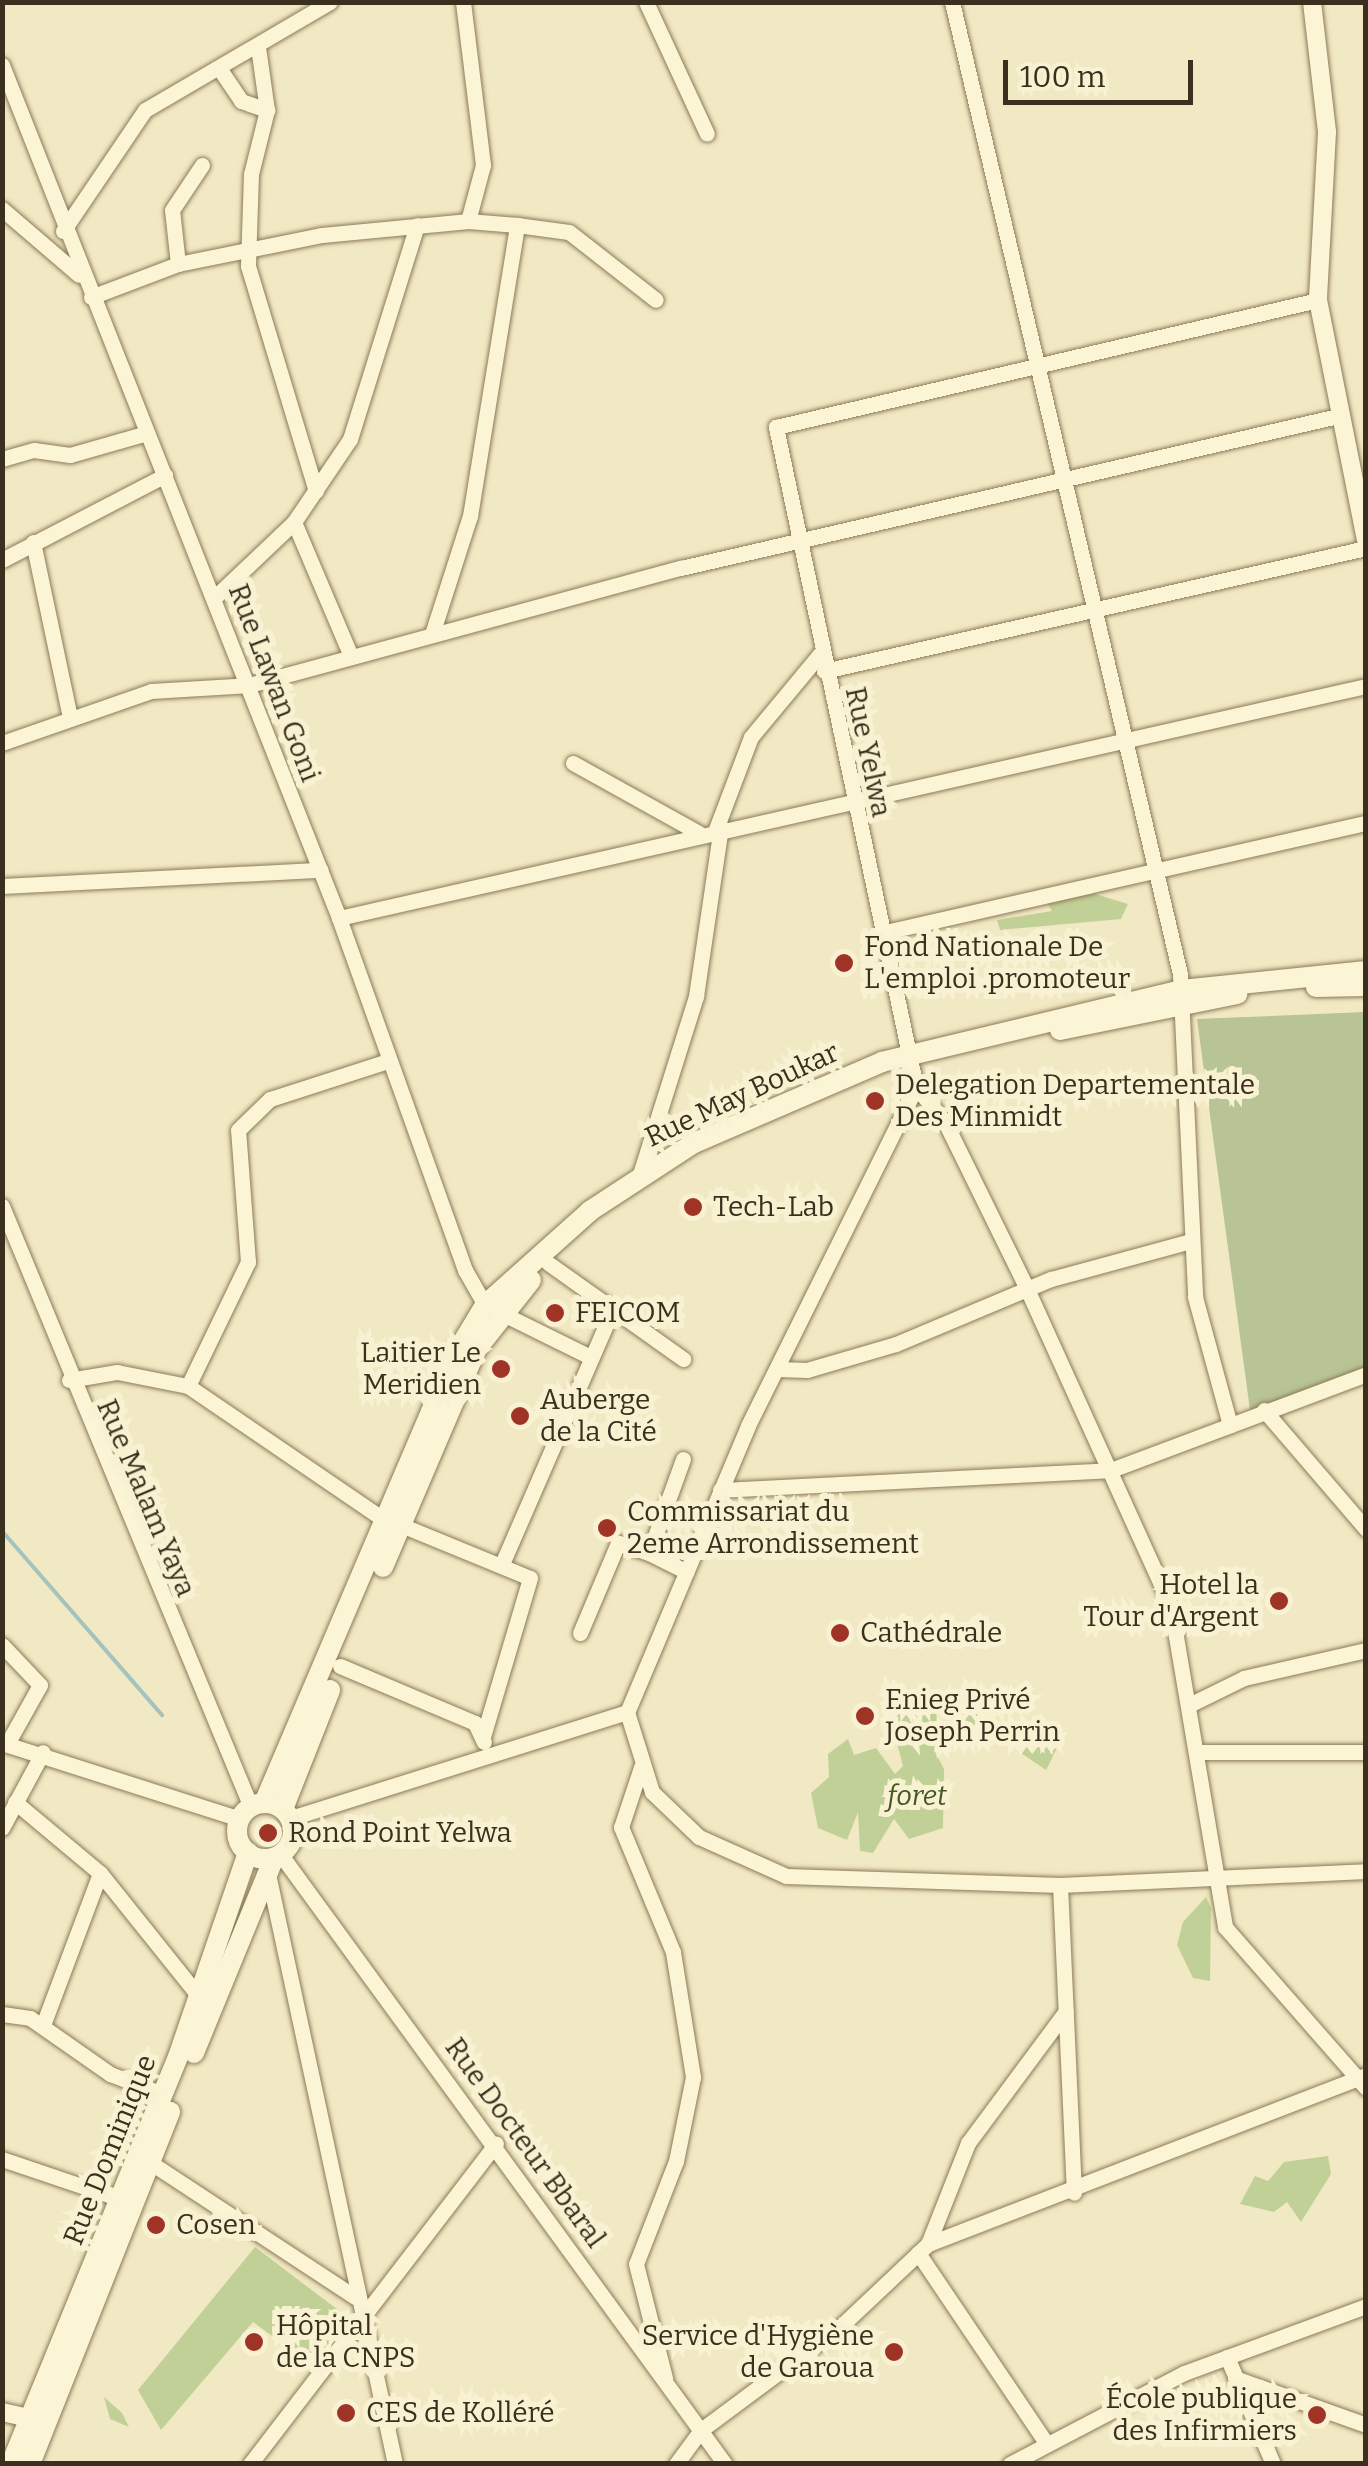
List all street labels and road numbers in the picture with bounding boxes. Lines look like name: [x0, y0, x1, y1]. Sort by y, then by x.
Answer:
street label: Rue Lawan Goni: [221, 579, 327, 787]
street label: Rue Yelwa: [838, 684, 898, 820]
street label: Rue May Boukar: [640, 1035, 844, 1155]
street label: Rue Malam Yaya: [89, 1394, 203, 1602]
street label: Rue Docteur Bbaral: [438, 2032, 612, 2254]
street label: Rue Dominique: [57, 2050, 163, 2250]

